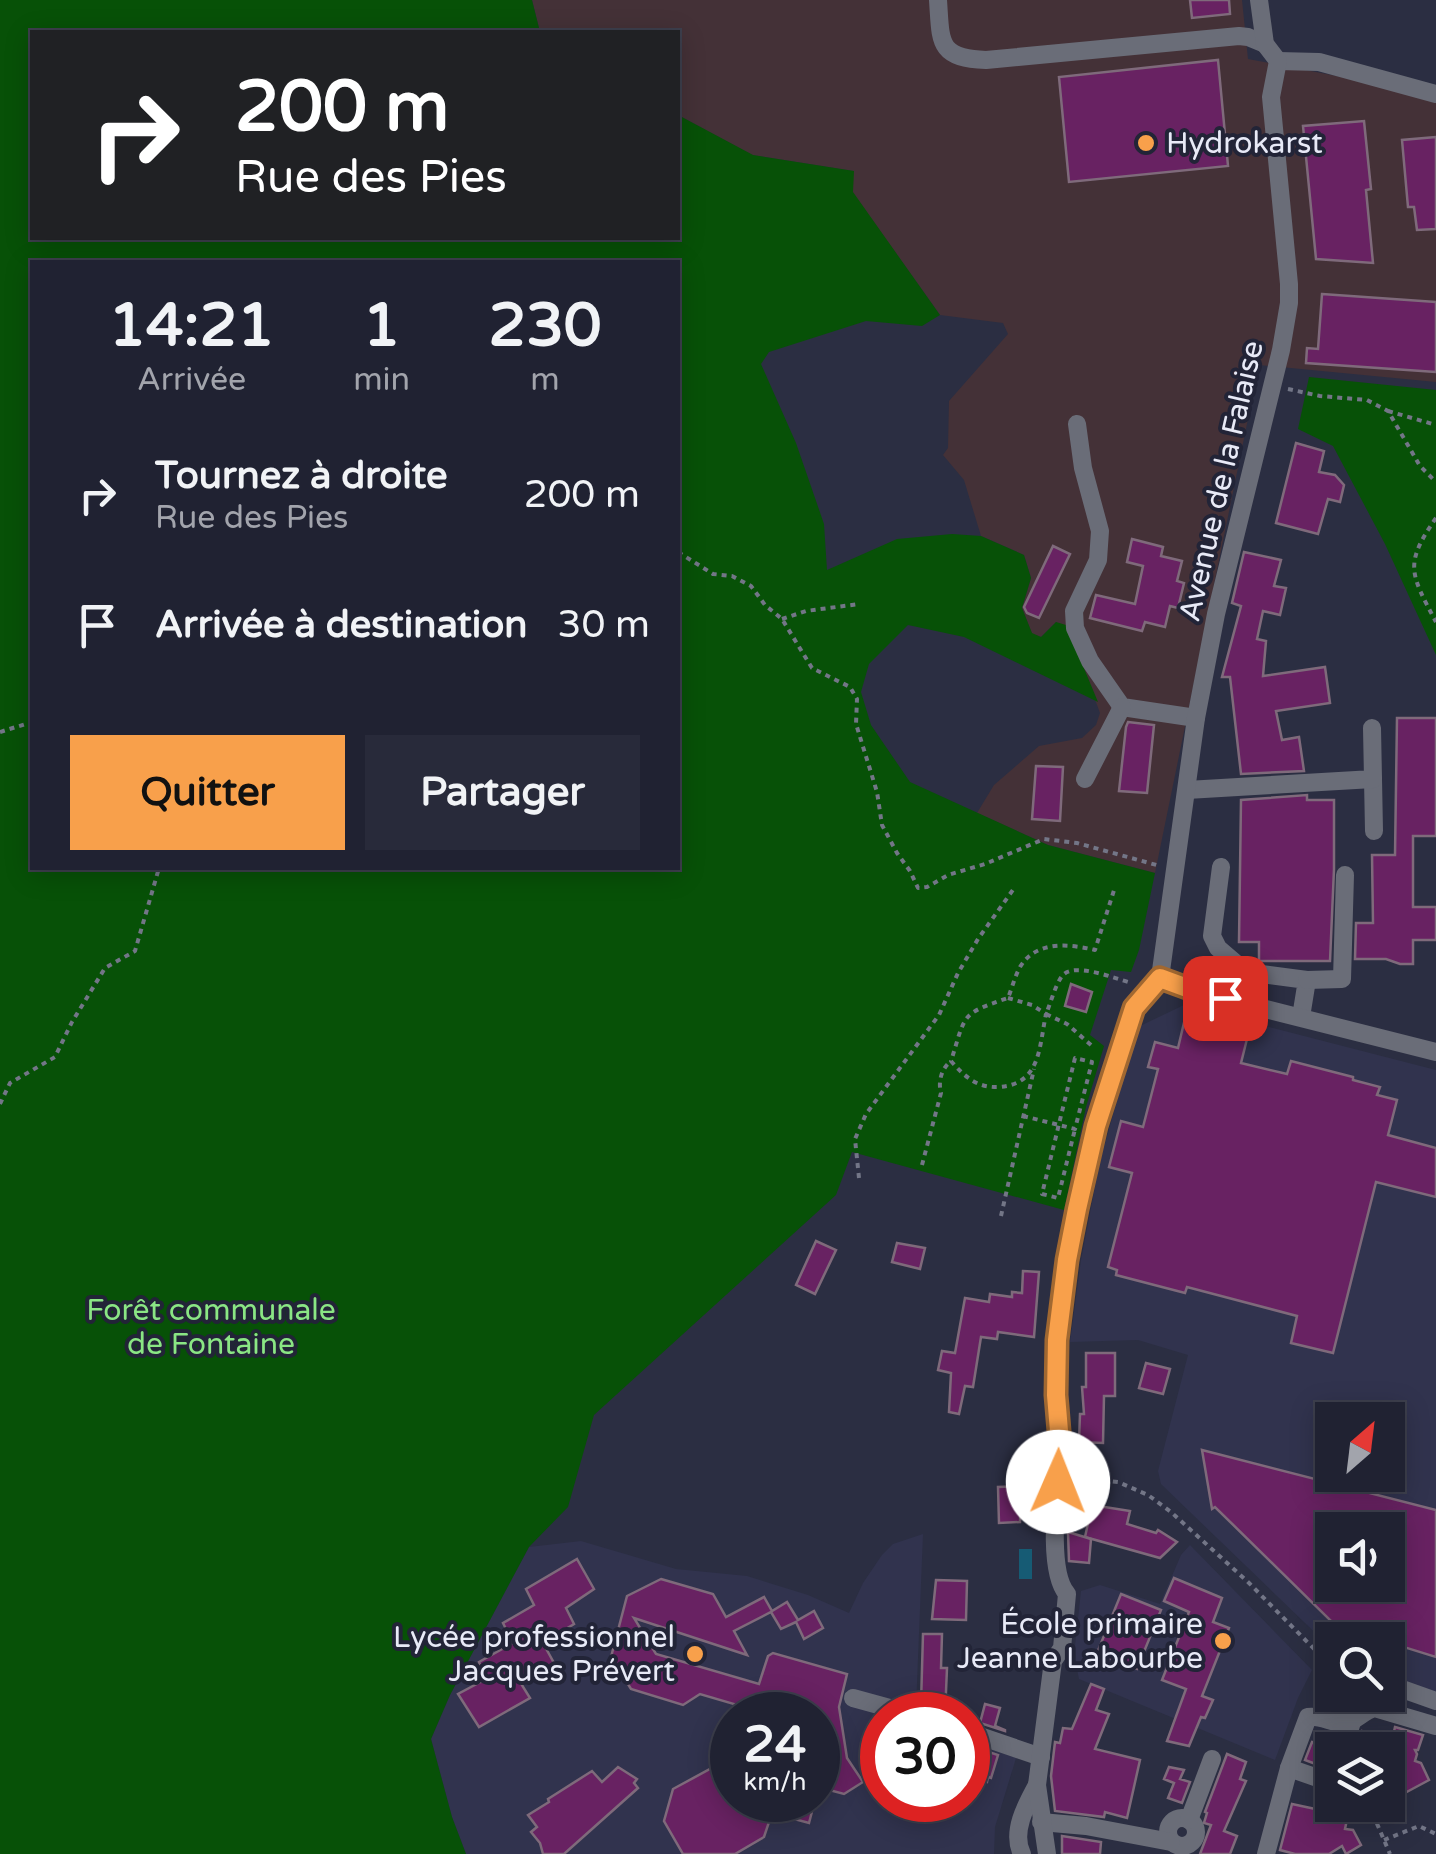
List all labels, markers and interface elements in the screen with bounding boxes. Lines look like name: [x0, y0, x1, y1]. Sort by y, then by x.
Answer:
text: 200 m: [235, 66, 449, 150]
icon: right: [70, 70, 200, 200]
place label: Hydrokarst: [1166, 125, 1323, 162]
marker: Hydrokarst: [1135, 132, 1157, 154]
text: Rue des Pies: [235, 151, 507, 205]
text: 14:21: [108, 290, 275, 362]
text: 1: [363, 290, 400, 362]
text: 230: [488, 290, 602, 362]
street label: Avenue de la Falaise: [1171, 337, 1272, 625]
text: Arrivée: [137, 361, 246, 399]
text: min: [353, 361, 410, 399]
text: m: [530, 361, 560, 399]
text: Tournez à droite: [155, 453, 448, 499]
icon: right: [70, 468, 125, 523]
text: 200 m: [524, 472, 640, 518]
text: Rue des Pies: [155, 499, 348, 537]
icon: arrive: [70, 598, 125, 653]
text: Arrivée à destination: [155, 602, 528, 648]
text: 30 m: [558, 602, 650, 648]
button: Quitter: [70, 735, 345, 850]
button: Partager: [365, 735, 640, 850]
pin: [1183, 956, 1268, 1041]
icon: arrive: [1198, 971, 1253, 1026]
park label: Forêt communale de Fontaine: [86, 1292, 336, 1363]
north arrow: [1315, 1402, 1405, 1492]
map controls: [1315, 1402, 1405, 1822]
position arrow: [1006, 1430, 1110, 1534]
button: sound: [1315, 1512, 1405, 1602]
place label: École primaire Jeanne Labourbe: [957, 1606, 1203, 1677]
place label: Lycée professionnel Jacques Prévert: [393, 1619, 675, 1690]
button: search: [1315, 1622, 1405, 1712]
marker: École primaire Jeanne Labourbe: [1212, 1630, 1234, 1652]
marker: Lycée professionnel Jacques Prévert: [684, 1643, 706, 1665]
speed limit sign: 30: [860, 1692, 990, 1822]
text: 24: [744, 1715, 806, 1775]
button: layers: [1315, 1732, 1405, 1822]
text: km/h: [744, 1767, 806, 1797]

